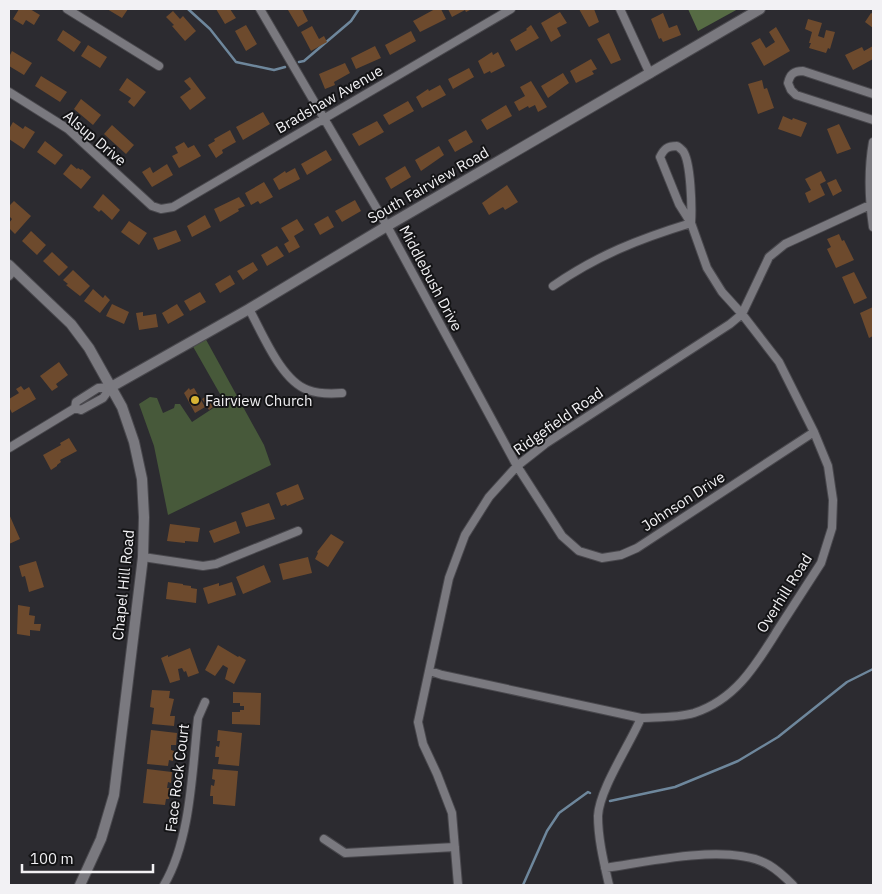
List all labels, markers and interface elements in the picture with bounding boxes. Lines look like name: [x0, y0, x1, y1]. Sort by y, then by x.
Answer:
street label: Bradshaw Avenue: [272, 61, 386, 137]
street label: Alsup Drive: [60, 106, 130, 170]
street label: South Fairview Road: [364, 143, 492, 227]
street label: Middlebush Drive: [395, 222, 467, 334]
street label: Ridgefield Road: [509, 383, 607, 459]
place label: Fairview Church: [205, 391, 312, 410]
marker: Fairview Church: [189, 394, 201, 406]
street label: Johnson Drive: [638, 467, 728, 535]
street label: Chapel Hill Road: [108, 529, 138, 641]
street label: Overhill Road: [752, 550, 816, 636]
street label: Face Rock Court: [161, 723, 193, 833]
scale bar: [22, 842, 154, 874]
text: 100 m: [30, 849, 74, 868]

